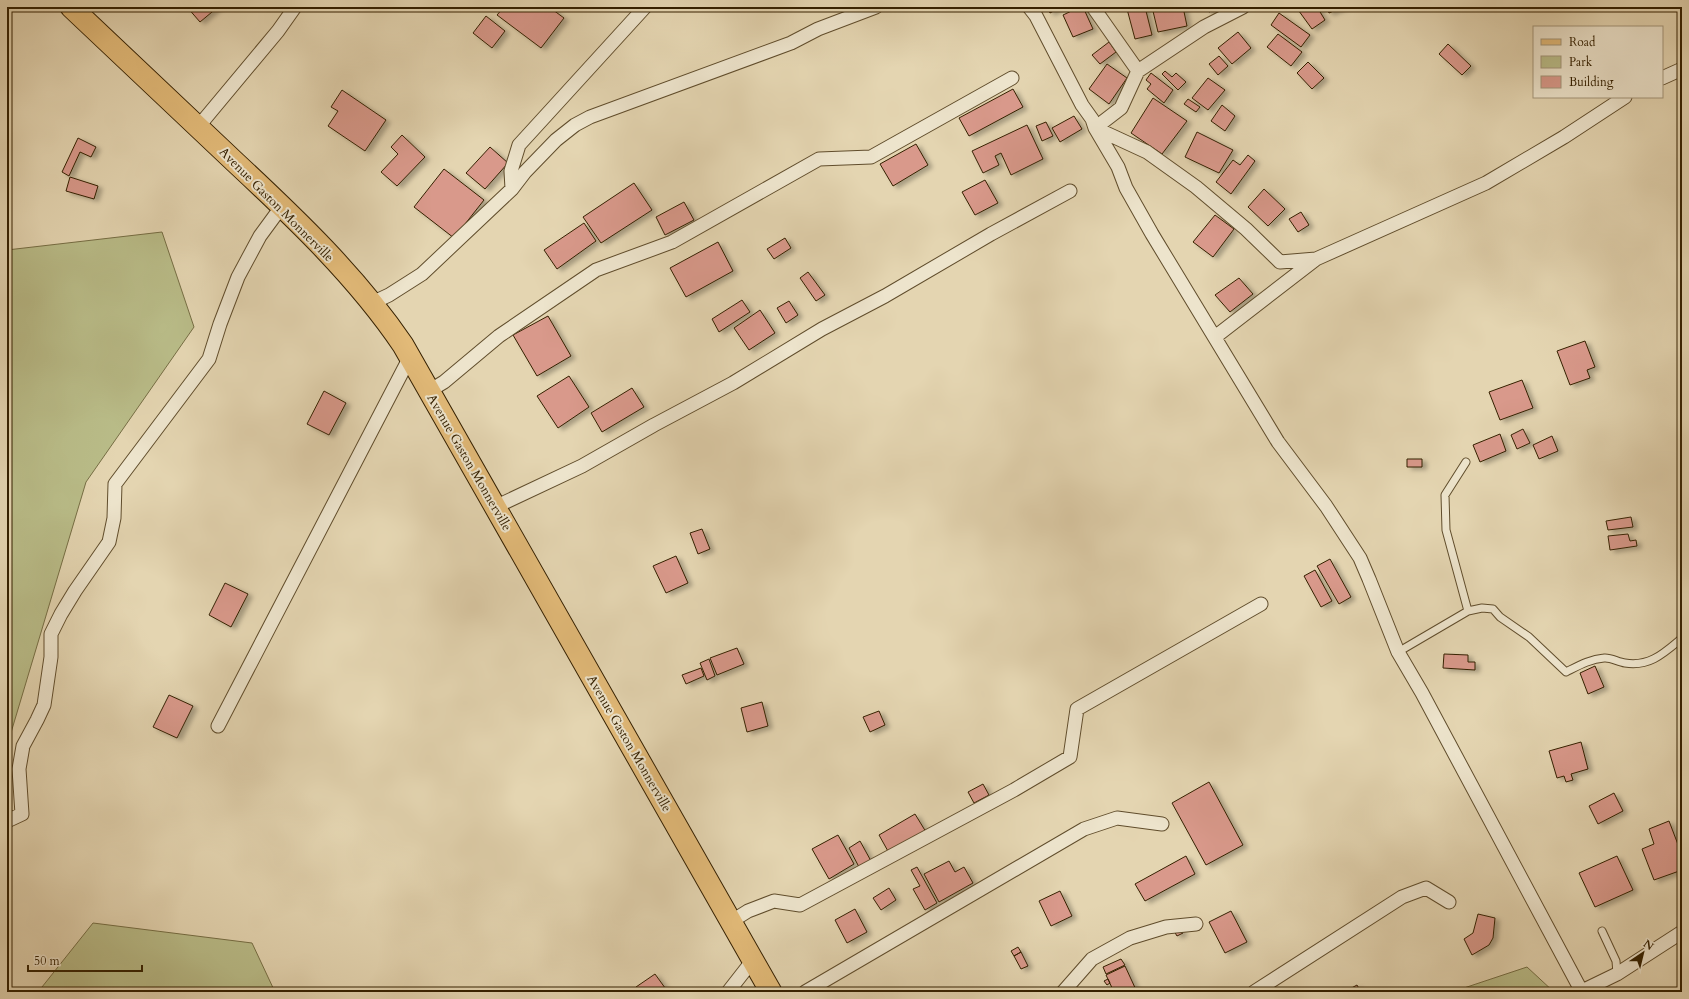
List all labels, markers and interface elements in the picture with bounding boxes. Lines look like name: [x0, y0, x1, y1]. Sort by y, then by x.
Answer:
legend: [1533, 26, 1663, 98]
text: Road: [1569, 34, 1596, 50]
text: Park: [1569, 54, 1593, 70]
text: Building: [1569, 74, 1614, 90]
street label: Avenue Gaston Monnerville: [215, 143, 338, 266]
street label: Avenue Gaston Monnerville: [422, 391, 516, 534]
street label: Avenue Gaston Monnerville: [582, 672, 676, 815]
north arrow: [1623, 933, 1663, 973]
text: N: [1640, 936, 1657, 954]
scale bar: [28, 947, 142, 973]
text: 50 m: [34, 953, 61, 969]

